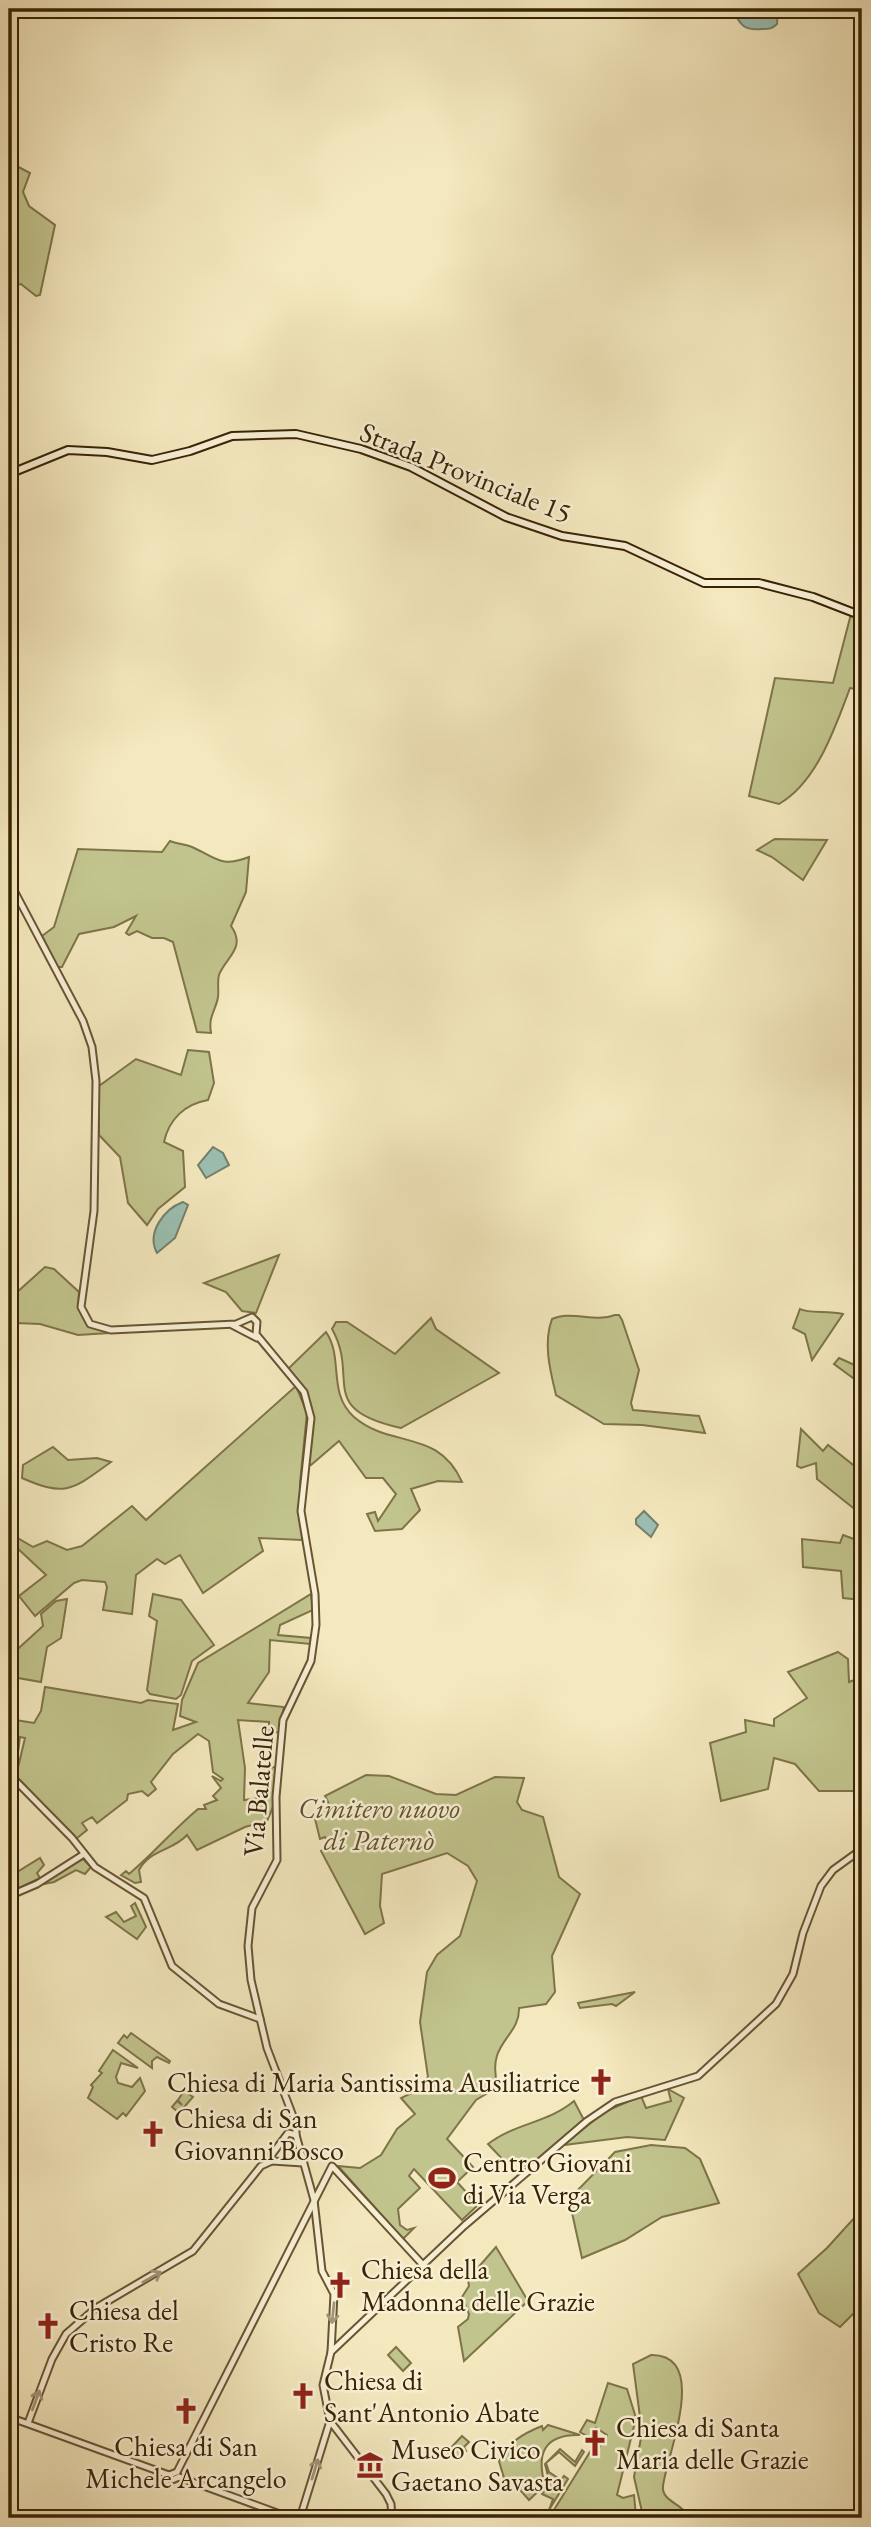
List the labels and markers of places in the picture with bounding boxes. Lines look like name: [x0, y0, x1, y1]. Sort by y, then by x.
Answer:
place label: Chiesa di Maria Santissima Ausiliatrice: [167, 2064, 580, 2100]
church icon: Chiesa di Maria Santissima Ausiliatrice: [586, 2067, 616, 2097]
place label: Chiesa di San Giovanni Bosco: [174, 2100, 344, 2168]
church icon: Chiesa di San Giovanni Bosco: [138, 2119, 168, 2149]
place label: Centro Giovani di Via Verga: [463, 2144, 632, 2212]
sports icon: Centro Giovani di Via Verga: [427, 2163, 457, 2193]
place label: Chiesa della Madonna delle Grazie: [361, 2251, 595, 2319]
church icon: Chiesa della Madonna delle Grazie: [325, 2270, 355, 2300]
place label: Chiesa del Cristo Re: [69, 2292, 179, 2360]
church icon: Chiesa del Cristo Re: [33, 2311, 63, 2341]
place label: Chiesa di Sant'Antonio Abate: [324, 2362, 539, 2430]
church icon: Chiesa di Sant'Antonio Abate: [288, 2381, 318, 2411]
church icon: Chiesa di San Michele Arcangelo: [171, 2396, 201, 2426]
place label: Chiesa di Santa Maria delle Grazie: [616, 2409, 809, 2477]
place label: Chiesa di San Michele Arcangelo: [85, 2428, 287, 2496]
church icon: Chiesa di Santa Maria delle Grazie: [580, 2428, 610, 2458]
place label: Museo Civico Gaetano Savasta: [391, 2431, 564, 2499]
museum icon: Museo Civico Gaetano Savasta: [355, 2450, 385, 2480]

